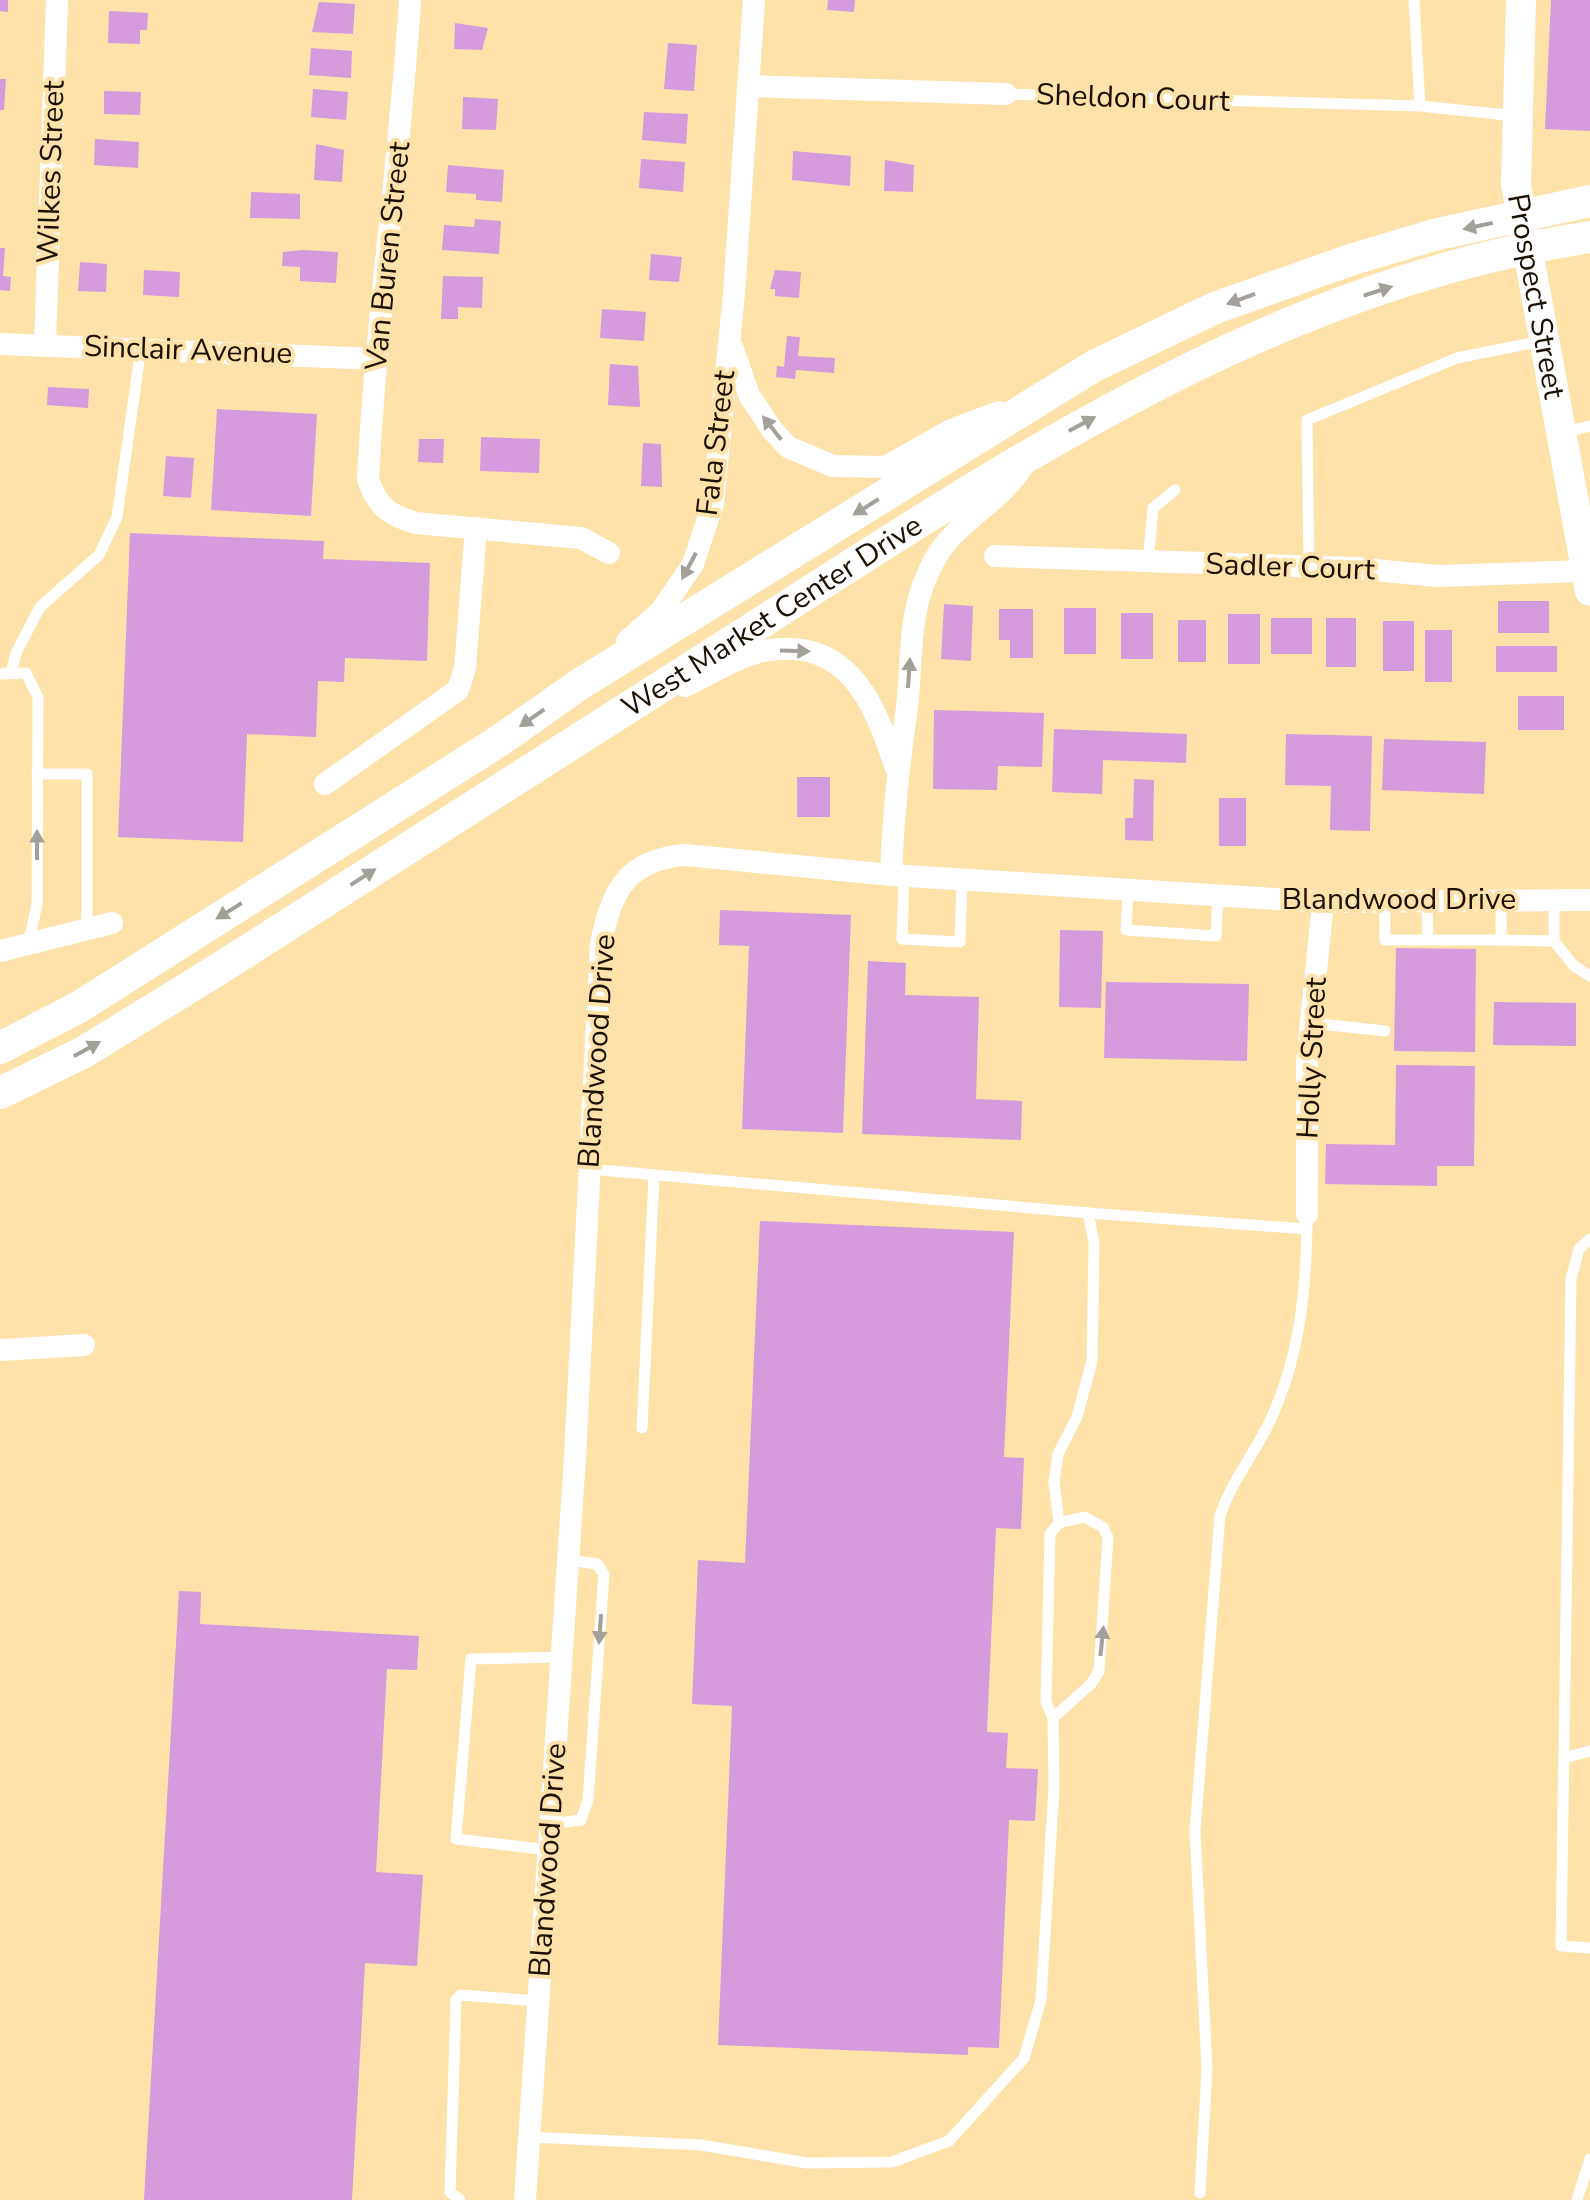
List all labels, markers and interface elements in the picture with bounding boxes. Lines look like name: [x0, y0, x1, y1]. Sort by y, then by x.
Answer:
street label: Sheldon Court: [1035, 74, 1231, 122]
street label: Wilkes Street: [27, 79, 75, 264]
street label: Van Buren Street: [355, 139, 420, 373]
street label: Prospect Street: [1497, 190, 1575, 403]
one-way arrow: [1462, 219, 1493, 234]
one-way arrow: [1363, 283, 1393, 298]
one-way arrow: [1226, 292, 1256, 307]
street label: Sinclair Avenue: [83, 326, 293, 374]
street label: Fala Street: [687, 368, 745, 518]
one-way arrow: [762, 415, 783, 440]
one-way arrow: [1067, 415, 1096, 432]
one-way arrow: [852, 498, 880, 515]
street label: West Market Center Drive: [614, 505, 930, 727]
street label: Sadler Court: [1205, 544, 1376, 590]
one-way arrow: [681, 552, 699, 580]
one-way arrow: [779, 643, 811, 659]
one-way arrow: [901, 656, 917, 688]
one-way arrow: [519, 707, 545, 727]
one-way arrow: [29, 829, 45, 861]
one-way arrow: [349, 868, 376, 886]
street label: Blandwood Drive: [1282, 879, 1516, 920]
one-way arrow: [215, 902, 242, 920]
street label: Blandwood Drive: [568, 933, 626, 1169]
street label: Holly Street: [1287, 976, 1337, 1140]
one-way arrow: [73, 1040, 101, 1058]
one-way arrow: [592, 1614, 608, 1646]
one-way arrow: [1095, 1624, 1111, 1656]
street label: Blandwood Drive: [519, 1742, 577, 1978]

